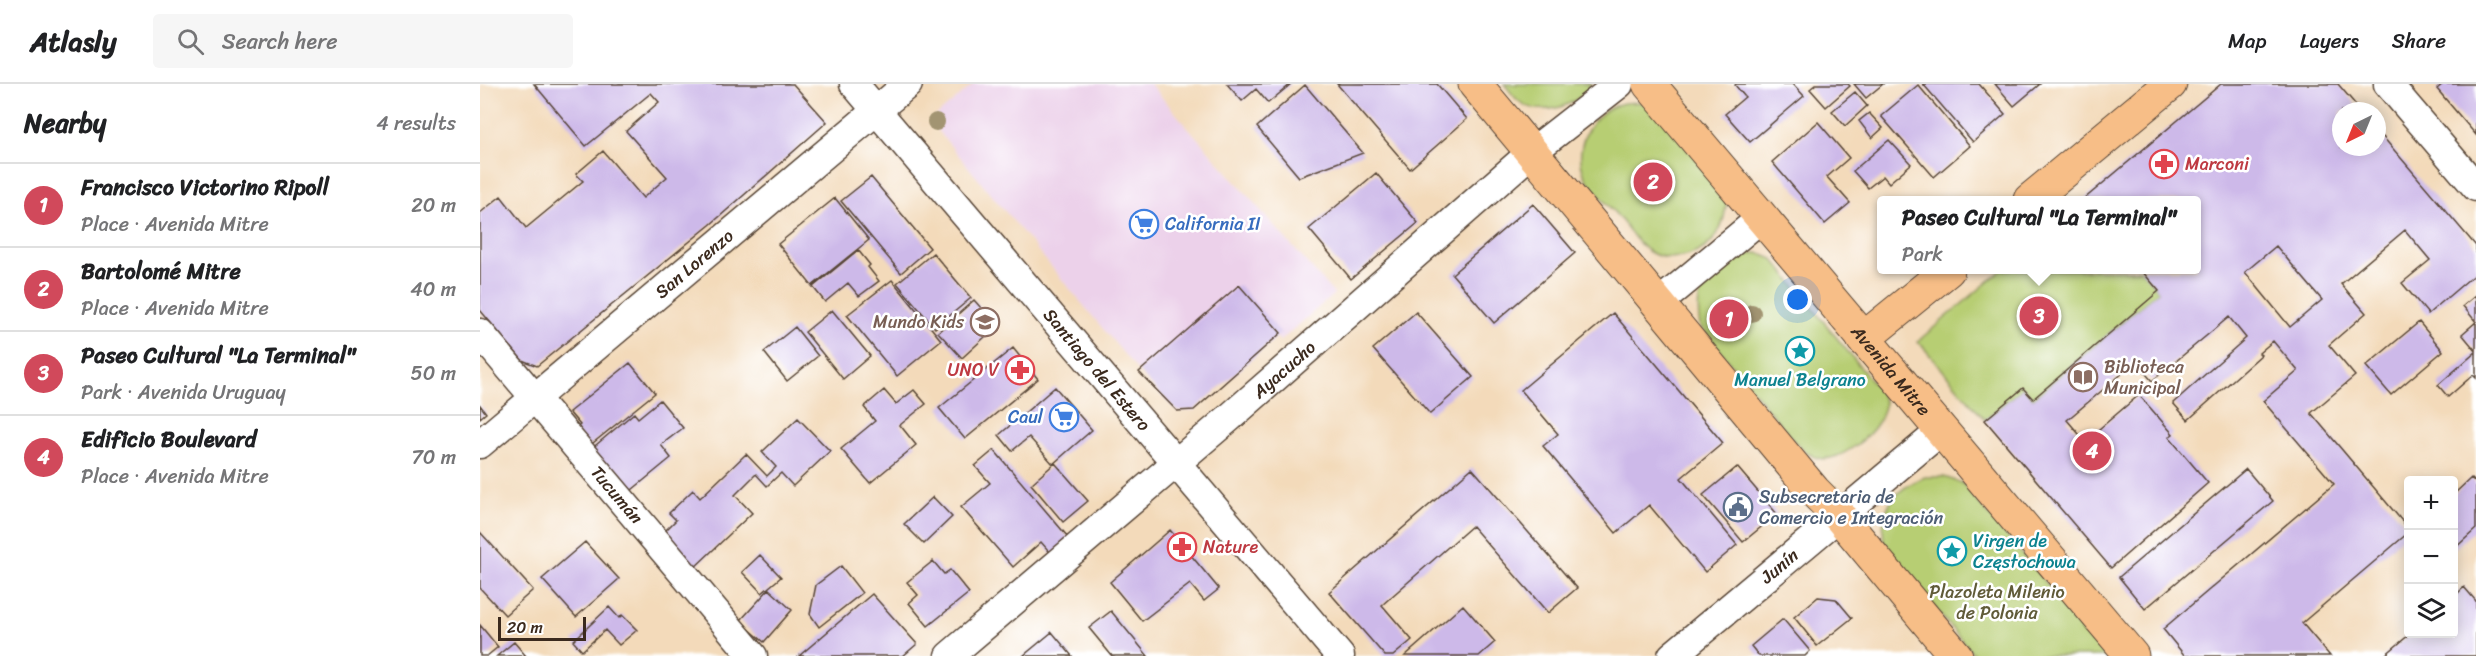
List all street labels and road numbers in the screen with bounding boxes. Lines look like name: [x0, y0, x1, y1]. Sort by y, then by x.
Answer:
street label: San Lorenzo: [647, 221, 741, 307]
street label: Santiago del Estero: [1035, 301, 1159, 439]
street label: Avenida Mitre: [1842, 317, 1939, 423]
street label: Ayacucho: [1244, 332, 1323, 407]
street label: Tucumán: [582, 458, 652, 532]
street label: Junín: [1752, 540, 1806, 593]

